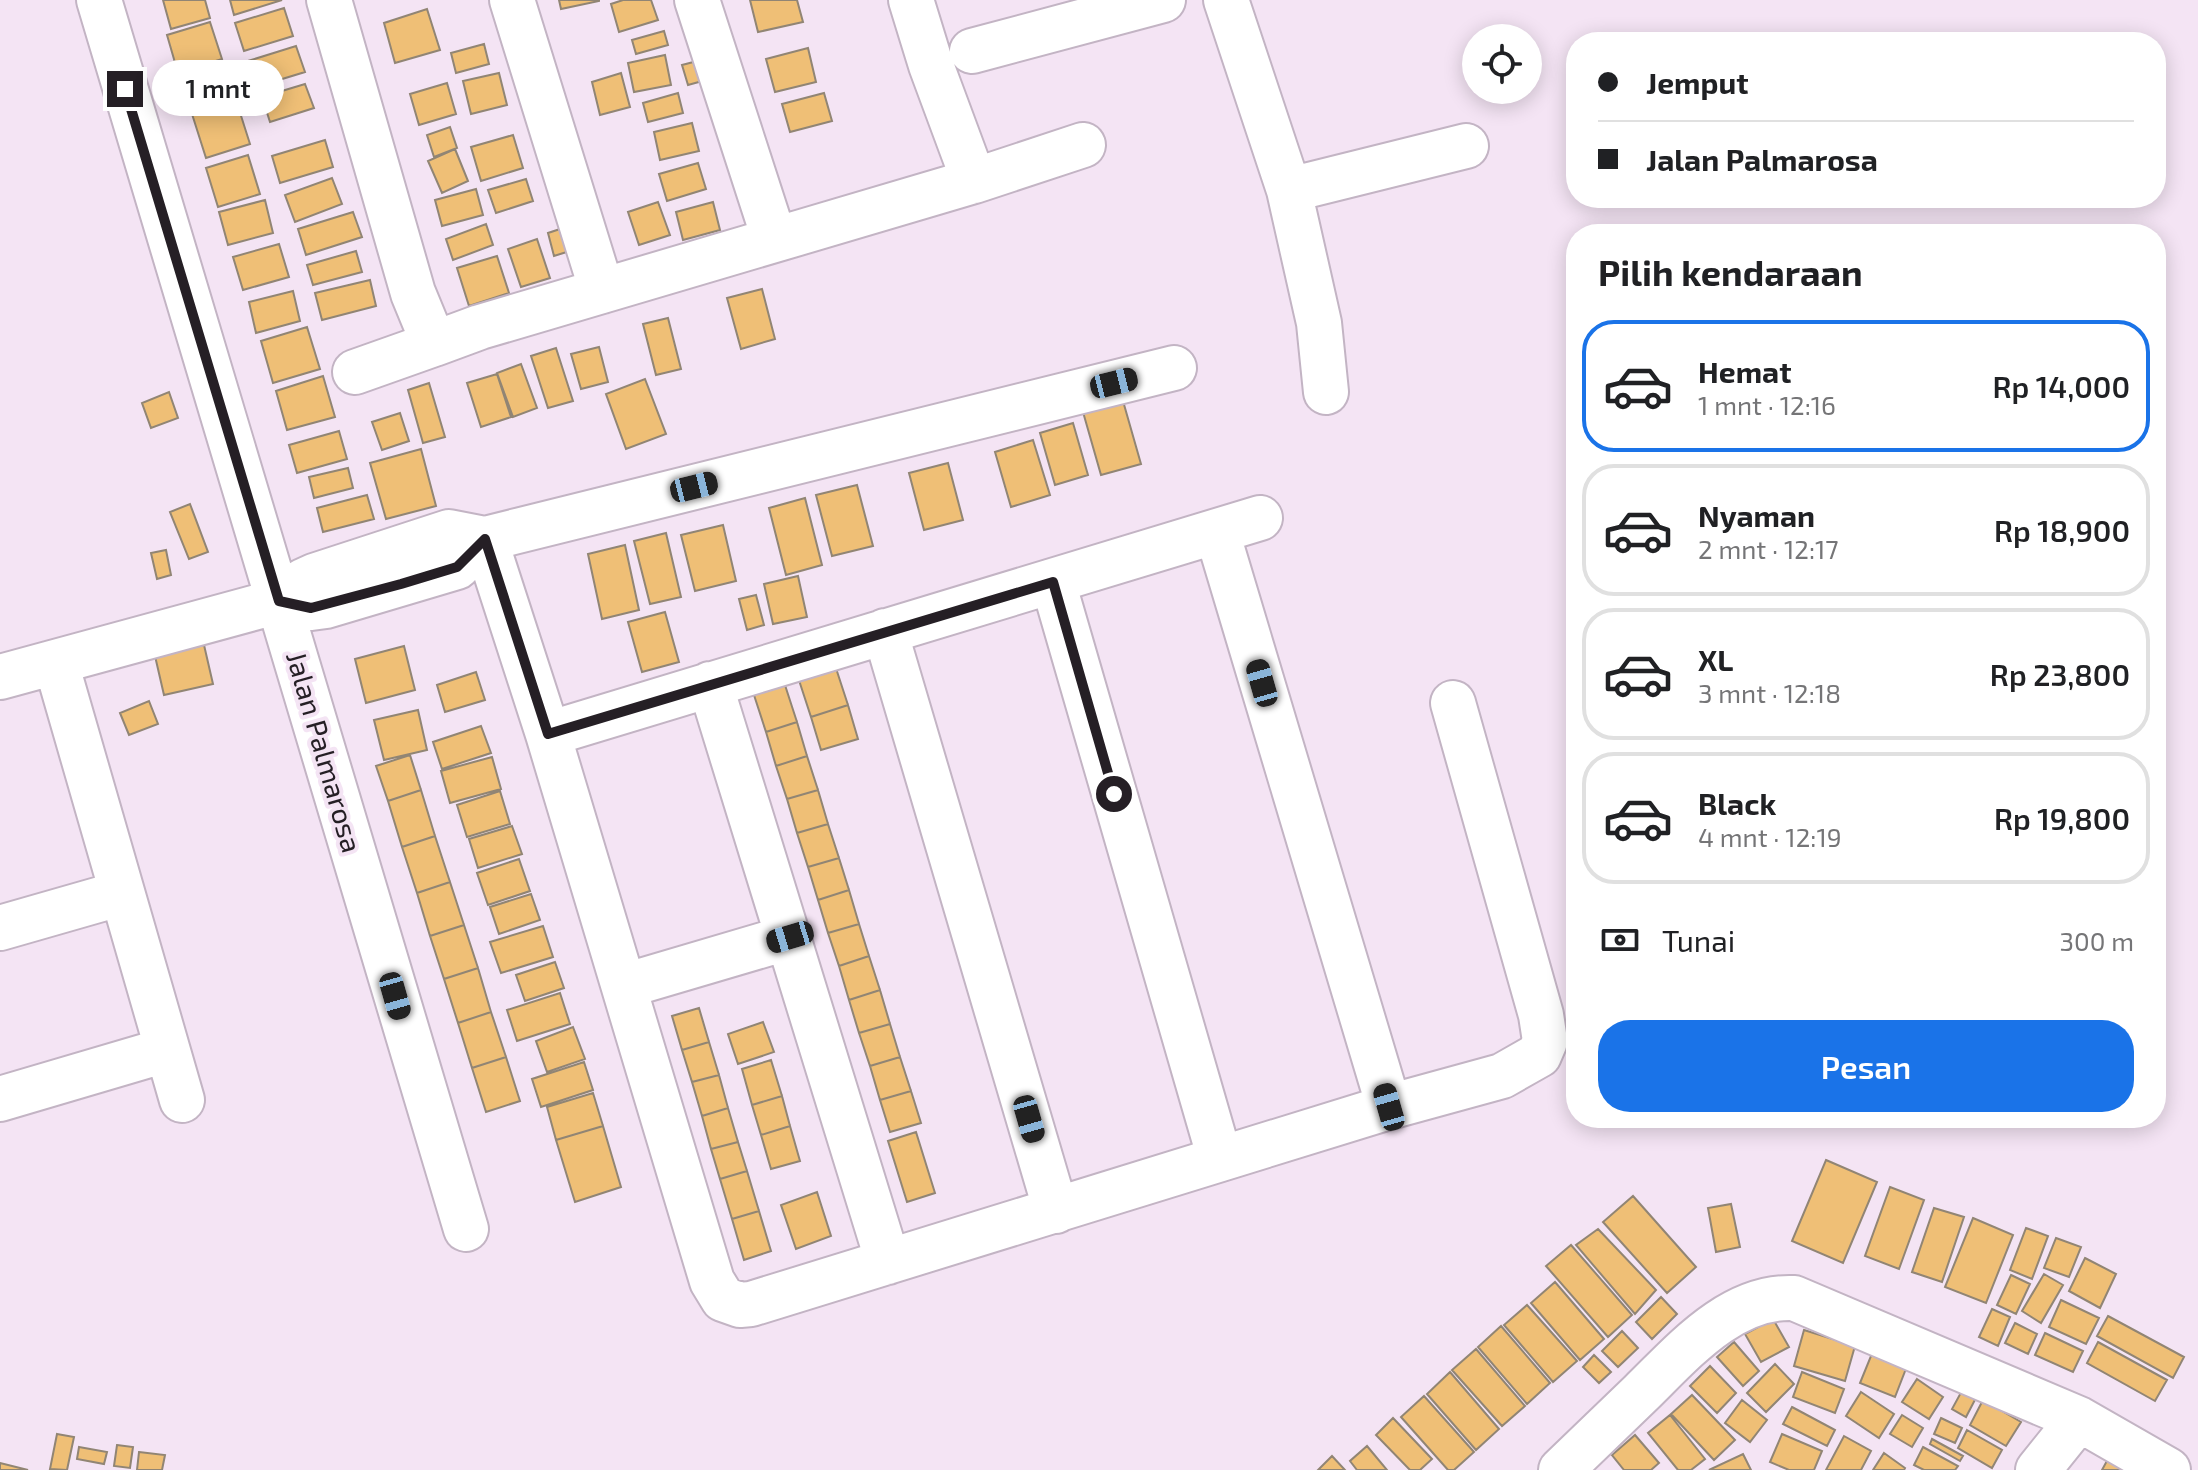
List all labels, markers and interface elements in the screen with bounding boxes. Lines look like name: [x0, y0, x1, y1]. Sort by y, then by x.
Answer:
map controls: [1462, 24, 1542, 104]
button: locate: [1462, 24, 1542, 104]
callout: 1 mnt: [153, 61, 285, 117]
text: Jemput: [1646, 64, 1749, 100]
route end: [107, 71, 143, 107]
text: 1 mnt: [185, 72, 251, 103]
text: Jalan Palmarosa: [1646, 141, 1878, 177]
text: Pilih kendaraan: [1598, 250, 1863, 293]
icon: car: [1602, 350, 1674, 422]
text: Hemat: [1698, 353, 1791, 389]
car: [1088, 366, 1140, 400]
text: Rp 14,000: [1992, 368, 2130, 404]
text: 1 mnt · 12:16: [1698, 389, 1836, 420]
car: [668, 470, 720, 504]
icon: car: [1602, 494, 1674, 566]
text: Nyaman: [1698, 497, 1815, 533]
text: Rp 18,900: [1994, 512, 2130, 548]
text: 2 mnt · 12:17: [1698, 533, 1839, 564]
icon: car: [1602, 638, 1674, 710]
text: XL: [1698, 641, 1733, 677]
street label: Jalan Palmarosa: [280, 647, 370, 856]
text: Rp 23,800: [1990, 656, 2130, 692]
car: [1244, 657, 1280, 709]
text: 3 mnt · 12:18: [1698, 677, 1841, 708]
route start: [1096, 776, 1132, 812]
icon: car: [1602, 782, 1674, 854]
text: Black: [1698, 785, 1776, 821]
text: Rp 19,800: [1994, 800, 2130, 836]
text: 4 mnt · 12:19: [1698, 821, 1842, 852]
icon: cash: [1598, 918, 1642, 962]
car: [764, 919, 816, 955]
text: Tunai: [1662, 922, 1735, 958]
text: 300 m: [2060, 925, 2134, 956]
car: [377, 970, 413, 1022]
button: Pesan: [1598, 1020, 2134, 1112]
car: [1371, 1081, 1407, 1133]
car: [1011, 1093, 1047, 1145]

